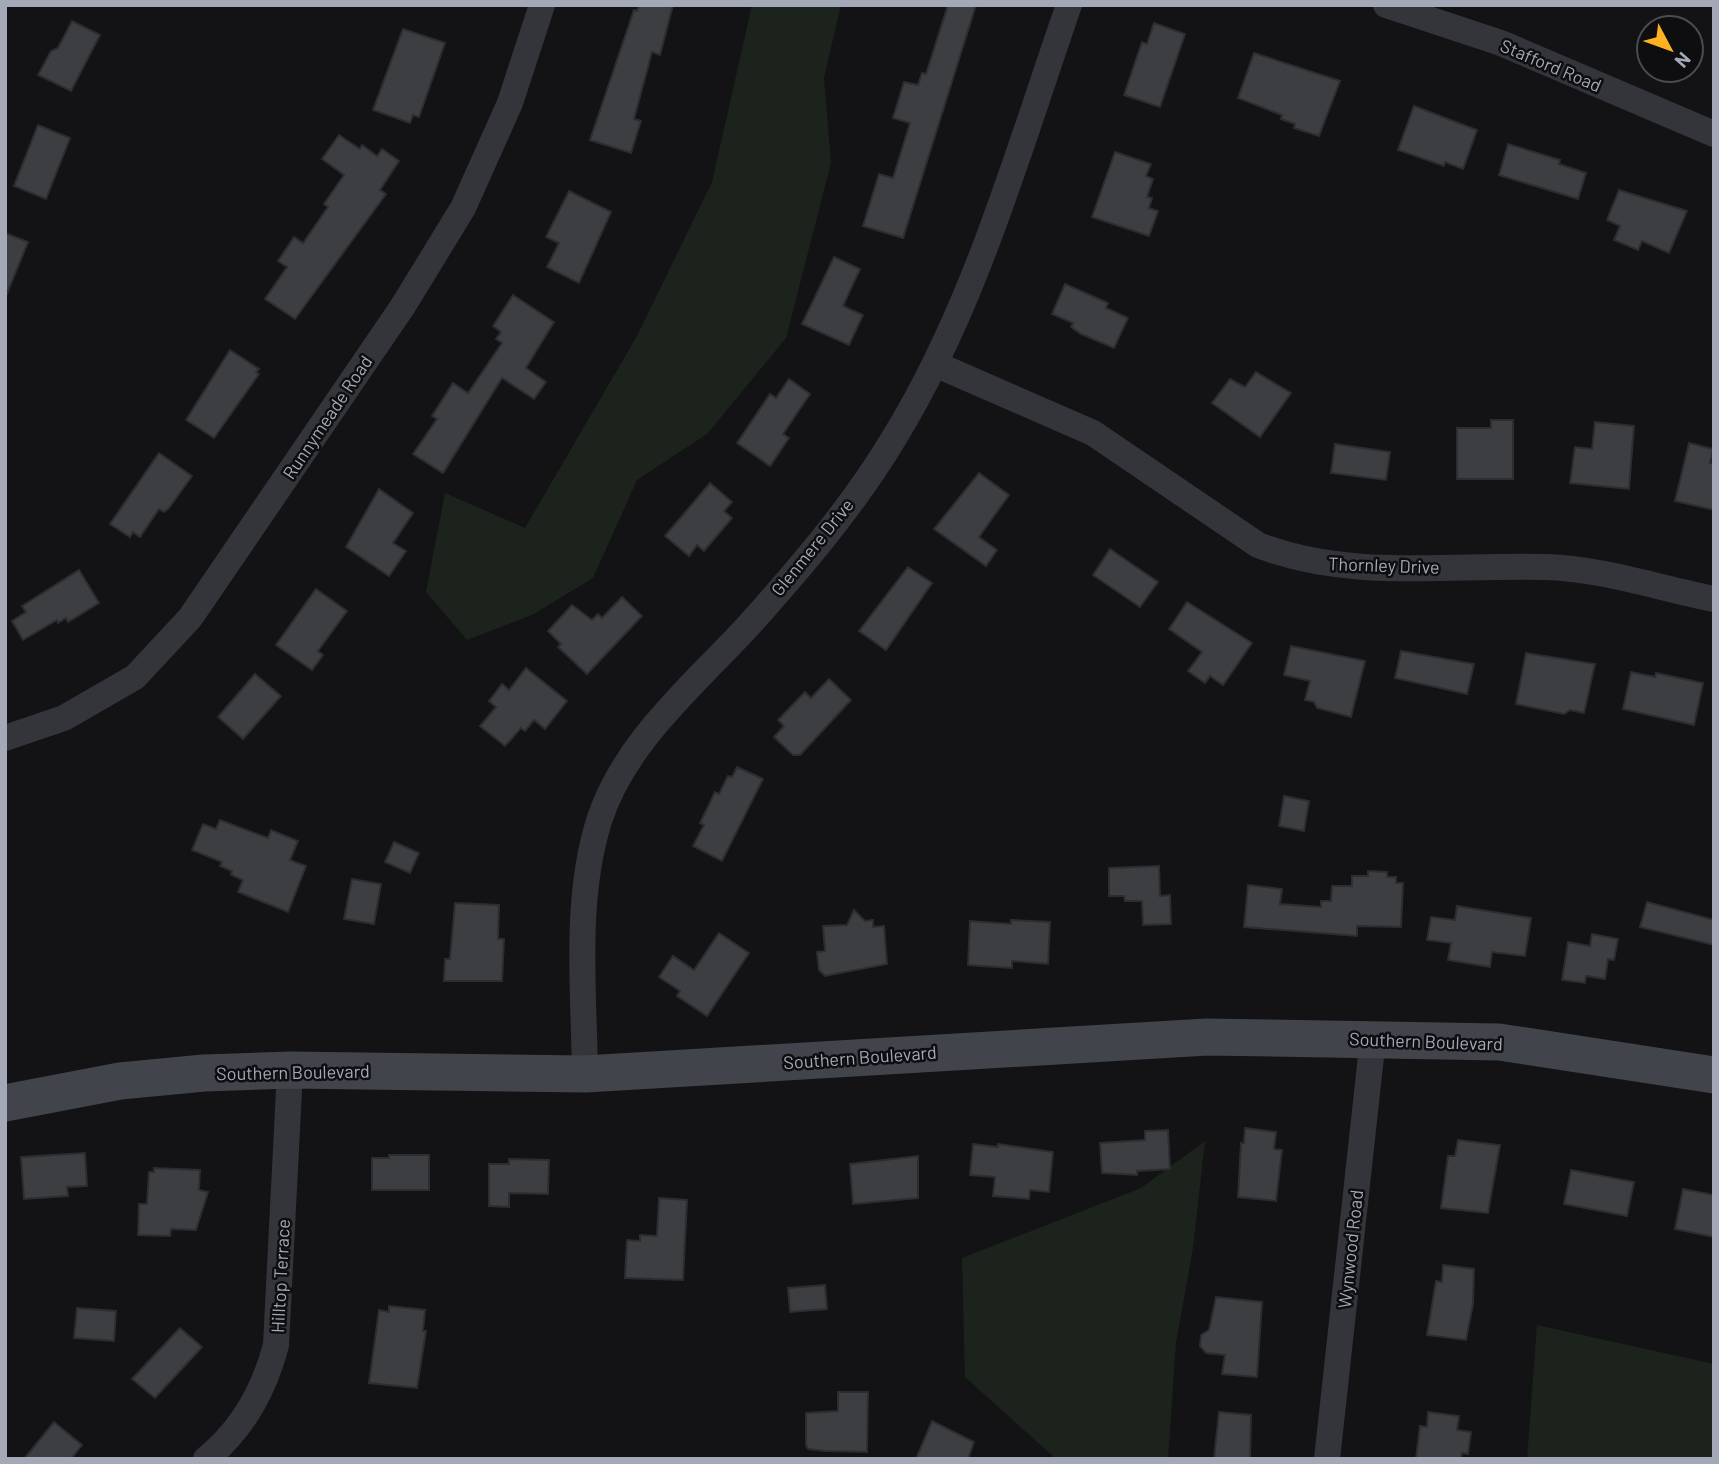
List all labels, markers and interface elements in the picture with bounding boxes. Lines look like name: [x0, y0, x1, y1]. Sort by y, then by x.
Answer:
north arrow: [1635, 14, 1705, 84]
street label: Stafford Road: [1497, 34, 1605, 96]
text: N: [1670, 48, 1696, 73]
street label: Runnymeade Road: [277, 351, 377, 483]
street label: Glenmere Drive: [766, 494, 858, 600]
street label: Thornley Drive: [1328, 552, 1440, 578]
street label: Southern Boulevard: [1349, 1027, 1503, 1055]
street label: Southern Boulevard: [783, 1041, 937, 1073]
street label: Southern Boulevard: [216, 1060, 370, 1084]
street label: Wynwood Road: [1333, 1189, 1367, 1309]
street label: Hilltop Terrace: [266, 1218, 294, 1334]

